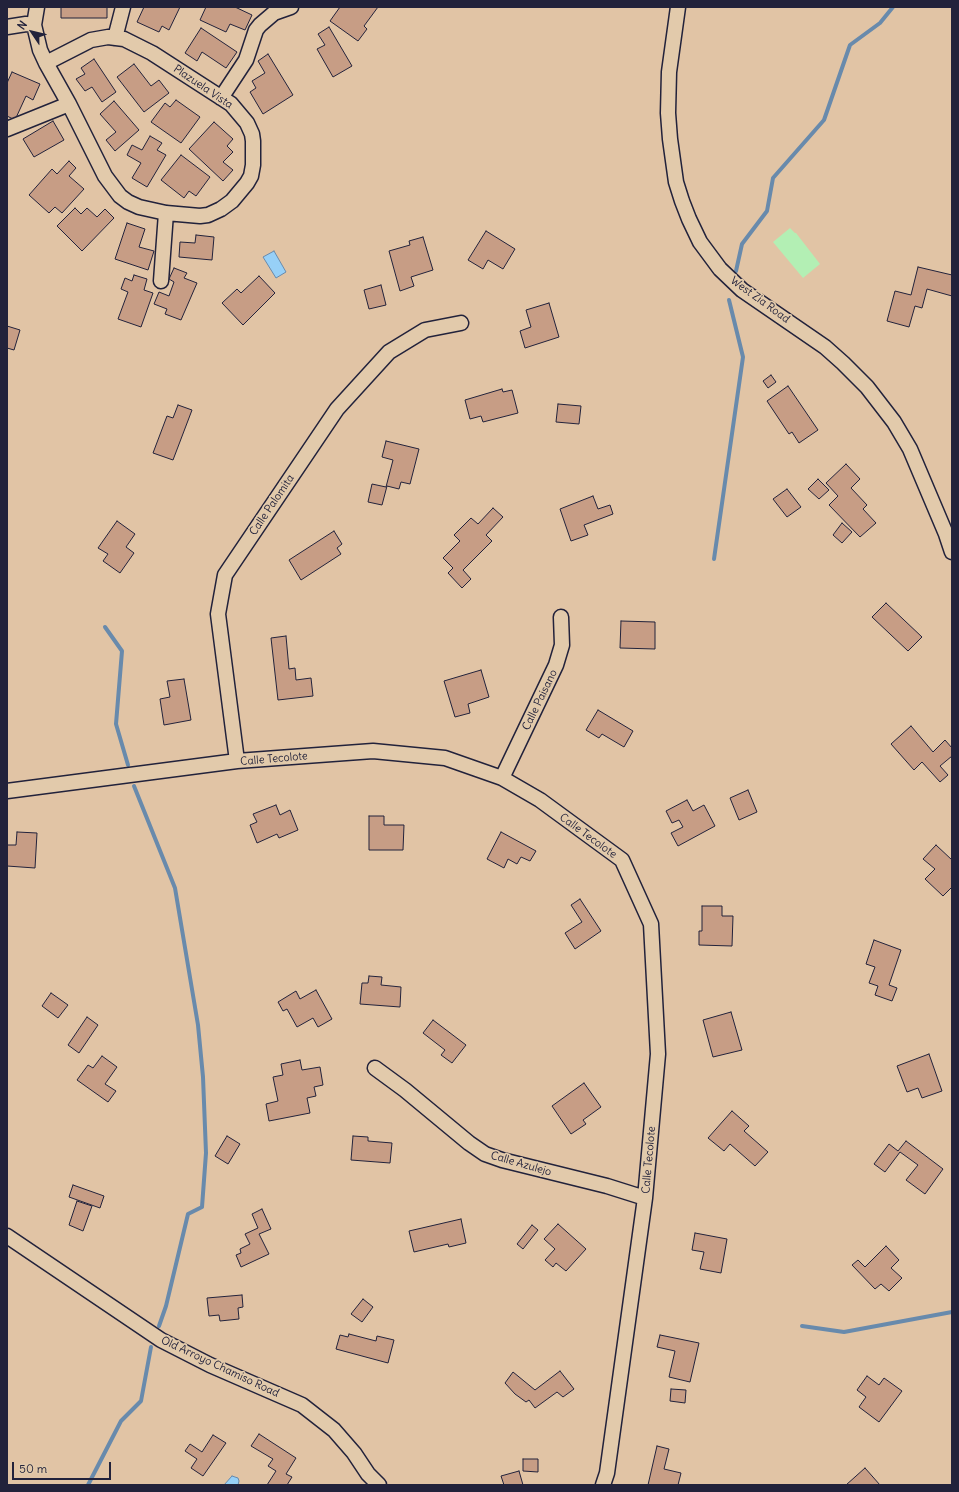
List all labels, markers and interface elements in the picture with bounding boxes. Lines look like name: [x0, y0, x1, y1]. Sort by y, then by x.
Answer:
north arrow: [12, 12, 52, 52]
text: N: [14, 18, 30, 32]
street label: Plazuela Vista: [171, 62, 235, 112]
street label: West Zia Road: [728, 274, 792, 326]
street label: Calle Palomita: [247, 472, 297, 538]
street label: Calle Paisano: [520, 668, 560, 732]
street label: Calle Tecolote: [240, 749, 308, 769]
street label: Calle Tecolote: [557, 811, 619, 861]
street label: Calle Tecolote: [639, 1126, 659, 1194]
street label: Calle Azulejo: [489, 1149, 553, 1179]
street label: Old Arroyo Chamiso Road: [159, 1334, 281, 1400]
scale bar: [14, 1454, 113, 1480]
text: 50 m: [19, 1461, 47, 1476]

